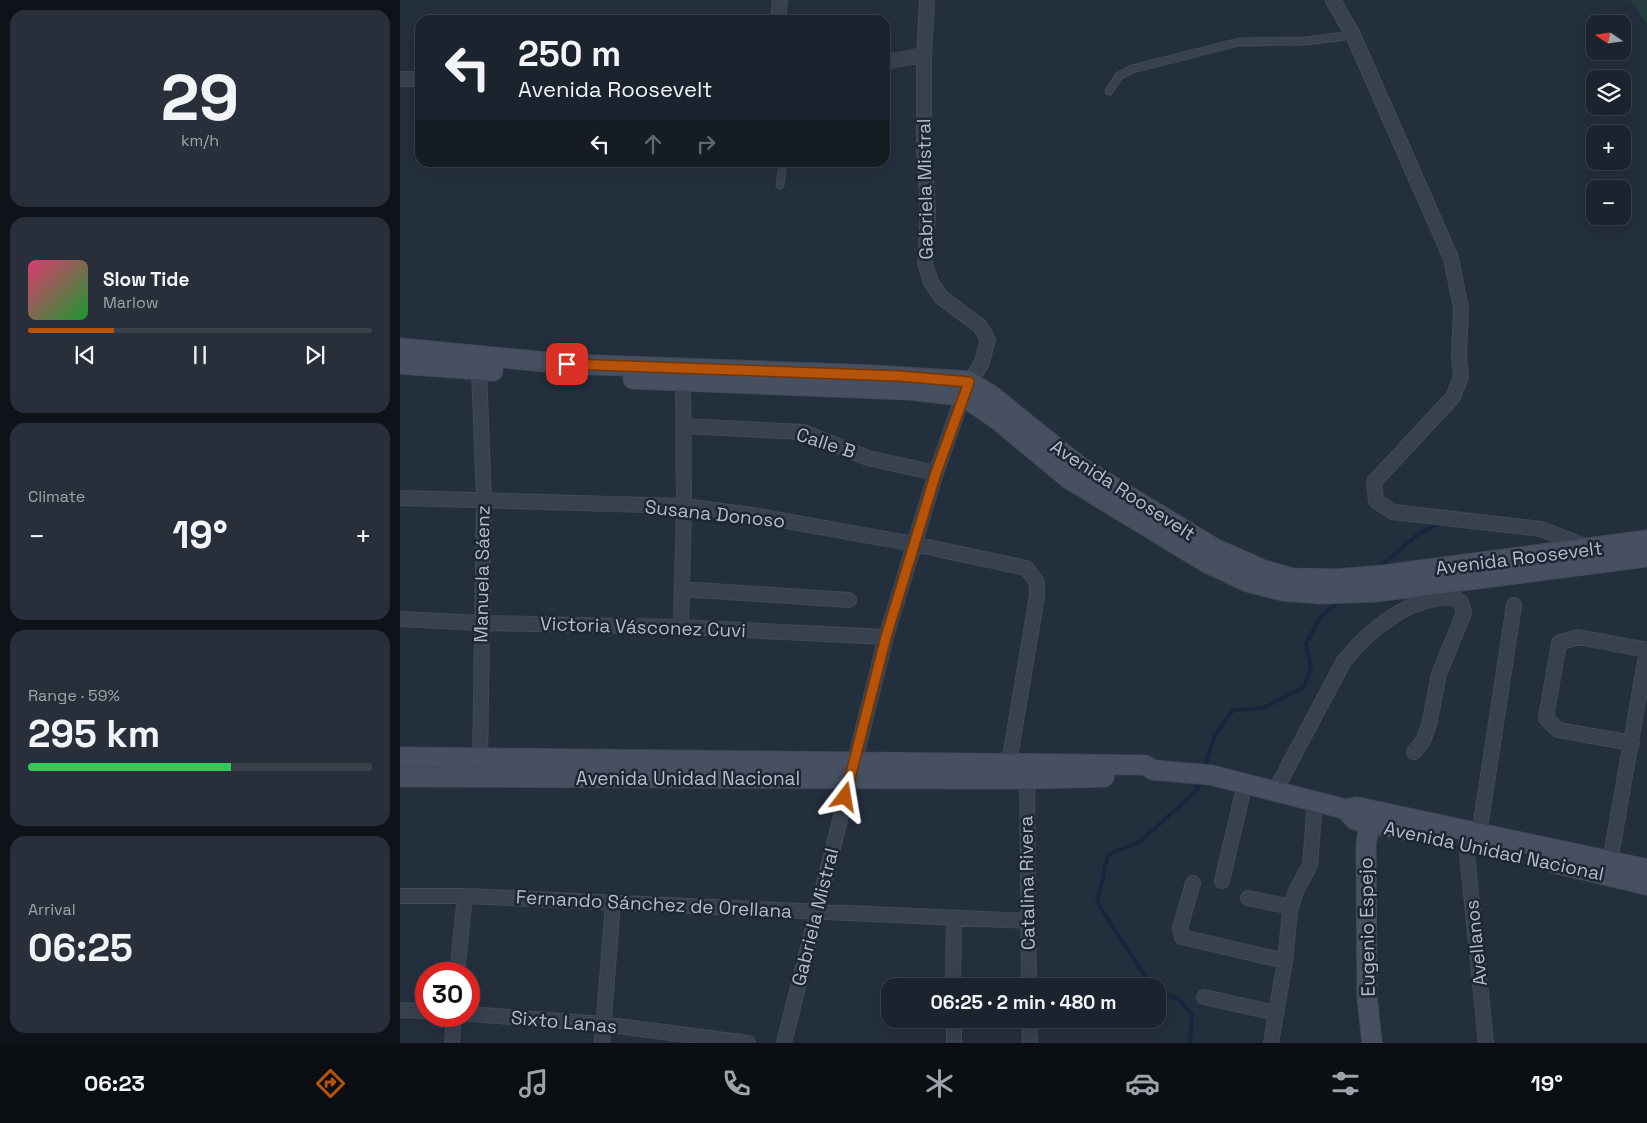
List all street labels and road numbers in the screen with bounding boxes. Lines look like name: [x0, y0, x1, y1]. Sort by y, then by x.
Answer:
street label: Gabriela Mistral: [911, 118, 939, 260]
street label: Calle B: [793, 422, 859, 464]
street label: Avenida Roosevelt: [1046, 434, 1200, 546]
street label: Susana Donoso: [644, 494, 786, 534]
street label: Manuela Sáenz: [468, 505, 496, 643]
street label: Avenida Roosevelt: [1434, 535, 1604, 581]
street label: Victoria Vásconez Cuvi: [540, 611, 746, 643]
street label: Avenida Unidad Nacional: [576, 766, 800, 791]
street label: Avenida Unidad Nacional: [1382, 815, 1606, 887]
street label: Catalina Rivera: [1013, 816, 1041, 950]
street label: Gabriela Mistral: [786, 845, 844, 989]
street label: Eugenio Espejo: [1353, 857, 1381, 997]
street label: Fernando Sánchez de Orellana: [515, 884, 793, 924]
street label: Avellanos: [1459, 899, 1493, 987]
street label: Sixto Lanas: [510, 1005, 618, 1039]

